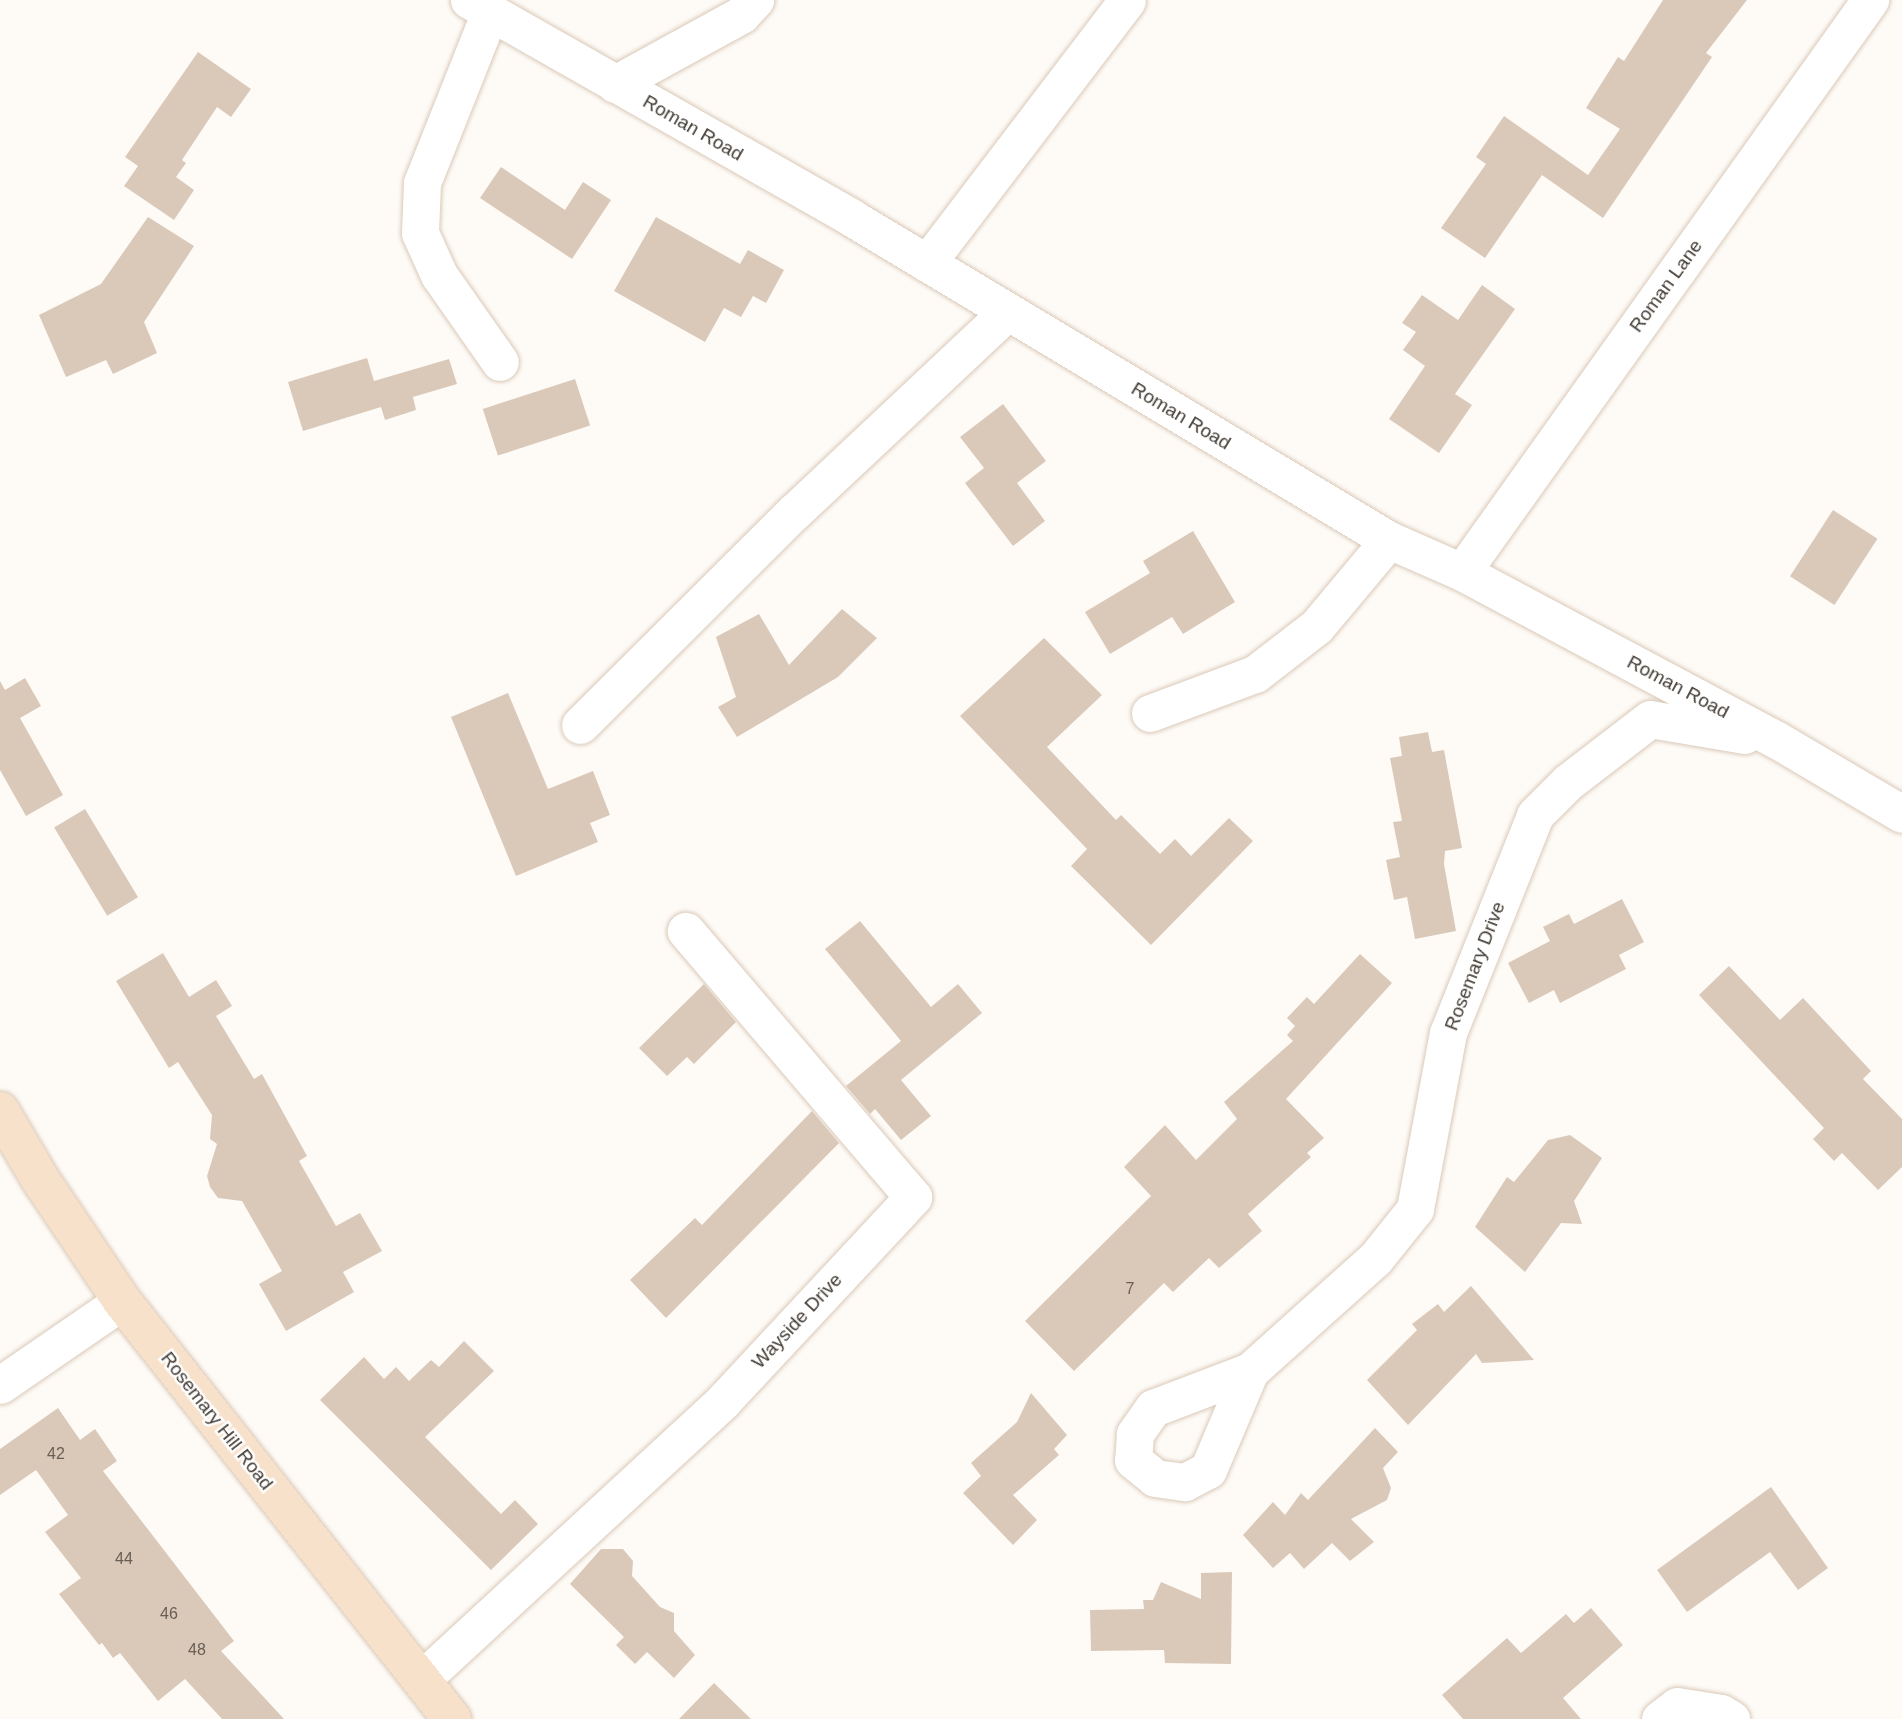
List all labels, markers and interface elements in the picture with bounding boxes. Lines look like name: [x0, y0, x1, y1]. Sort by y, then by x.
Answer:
street label: Roman Road: [639, 90, 747, 166]
street label: Roman Lane: [1625, 235, 1707, 337]
street label: Roman Road: [1127, 377, 1235, 455]
street label: Roman Road: [1623, 651, 1733, 723]
street label: Rosemary Drive: [1440, 898, 1510, 1034]
street label: Wayside Drive: [747, 1269, 847, 1373]
house number: 7: [1126, 1279, 1134, 1299]
street label: Rosemary Hill Road: [156, 1347, 278, 1495]
house number: 42: [47, 1444, 65, 1464]
house number: 44: [115, 1549, 133, 1569]
house number: 46: [160, 1604, 178, 1624]
house number: 48: [188, 1640, 206, 1660]

